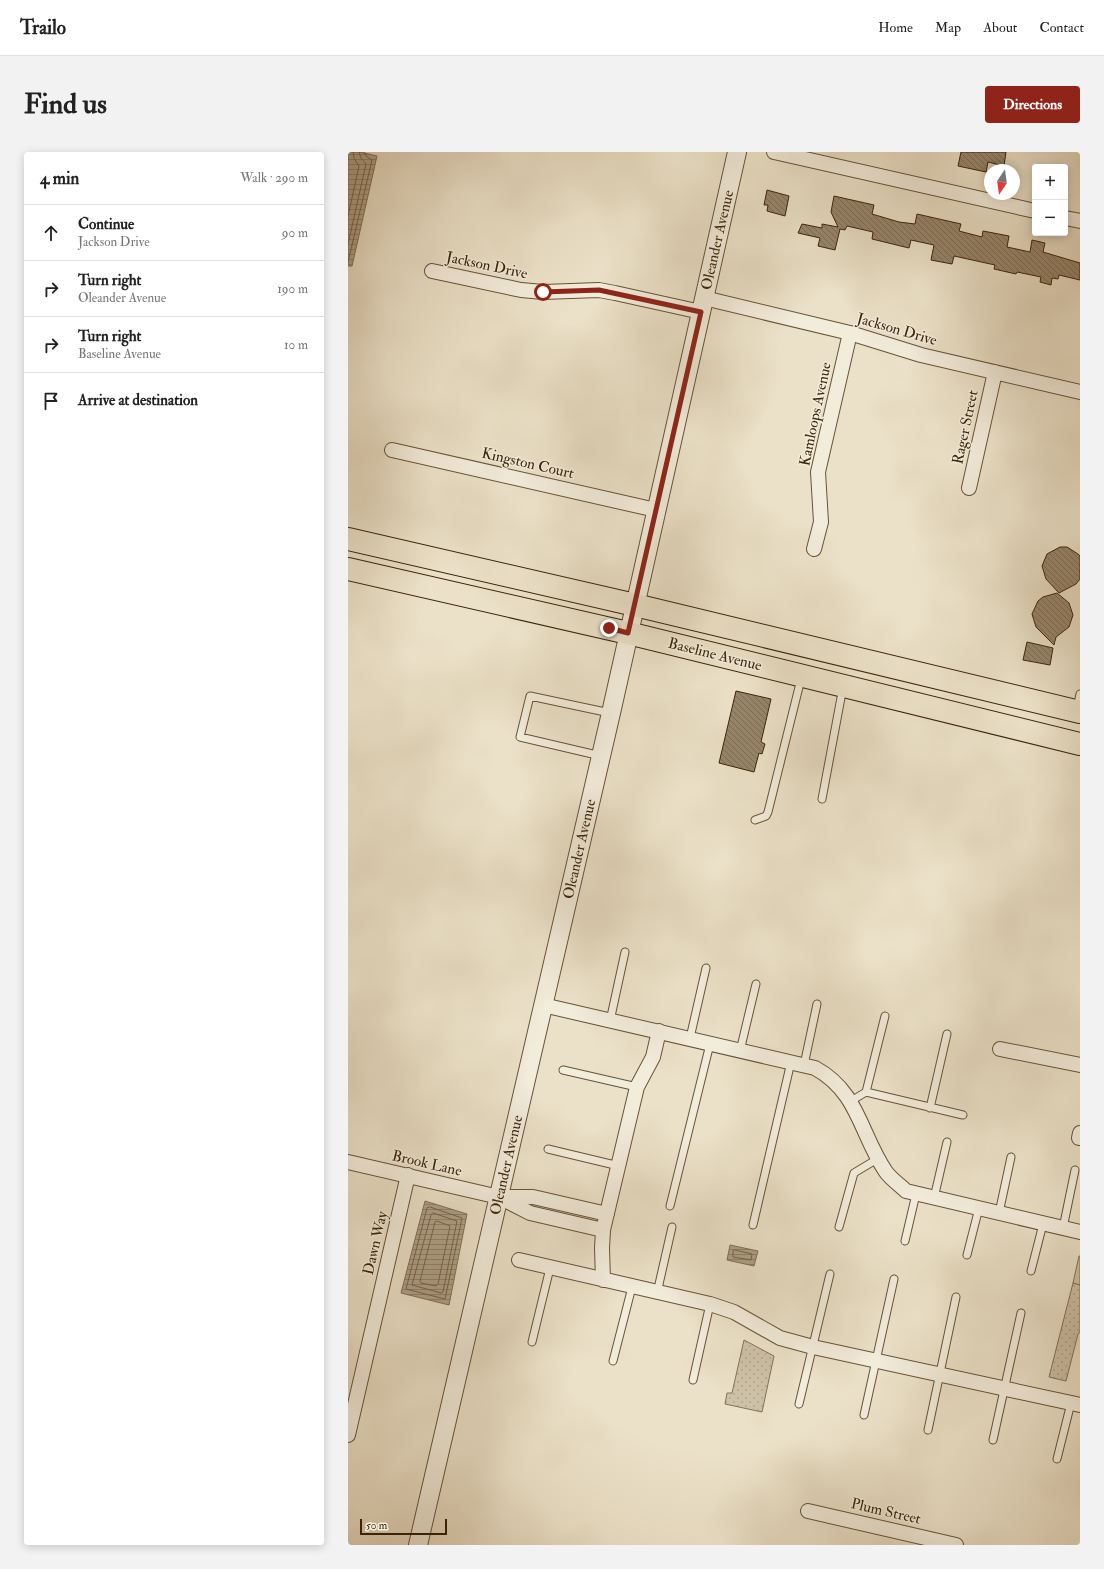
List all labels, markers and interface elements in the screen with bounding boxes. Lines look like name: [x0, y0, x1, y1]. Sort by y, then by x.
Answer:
text: Trailo: [20, 16, 66, 40]
text: Home: [878, 19, 913, 36]
text: Map: [935, 19, 961, 36]
text: About: [983, 19, 1017, 36]
text: Contact: [1039, 19, 1084, 36]
button: Directions: [985, 86, 1080, 123]
text: Find us: [24, 87, 107, 122]
north arrow: [984, 164, 1020, 200]
map controls: [1032, 164, 1068, 236]
button: +: [1032, 164, 1068, 200]
text: 4 min: [40, 168, 79, 189]
text: Walk · 290 m: [240, 170, 308, 186]
street label: Oleander Avenue: [697, 188, 738, 292]
button: −: [1032, 200, 1068, 236]
text: Continue: [78, 215, 134, 234]
icon: ahead: [40, 222, 62, 244]
text: 90 m: [282, 225, 308, 241]
text: Jackson Drive: [78, 234, 150, 250]
street label: Jackson Drive: [443, 247, 529, 284]
text: Turn right: [78, 271, 141, 290]
icon: right: [40, 278, 62, 300]
text: 190 m: [277, 281, 308, 297]
route start: [534, 283, 552, 301]
text: Oleander Avenue: [78, 290, 166, 306]
street label: Jackson Drive: [853, 309, 939, 351]
text: Turn right: [78, 327, 141, 346]
icon: right: [40, 334, 62, 356]
text: 10 m: [284, 337, 308, 353]
text: Baseline Avenue: [78, 346, 161, 362]
street label: Kamloops Avenue: [795, 360, 837, 468]
street label: Rager Street: [948, 388, 983, 466]
icon: arrive: [40, 390, 62, 412]
text: Arrive at destination: [78, 391, 198, 410]
street label: Kingston Court: [480, 444, 576, 483]
route end: [600, 619, 618, 637]
street label: Baseline Avenue: [666, 634, 764, 675]
street label: Oleander Avenue: [559, 797, 600, 901]
street label: Oleander Avenue: [486, 1113, 527, 1217]
street label: Brook Lane: [390, 1146, 464, 1181]
street label: Dawn Way: [359, 1209, 392, 1277]
street label: Plum Street: [849, 1494, 923, 1529]
scale bar: [360, 1517, 447, 1536]
text: 50 m: [366, 1519, 387, 1532]

